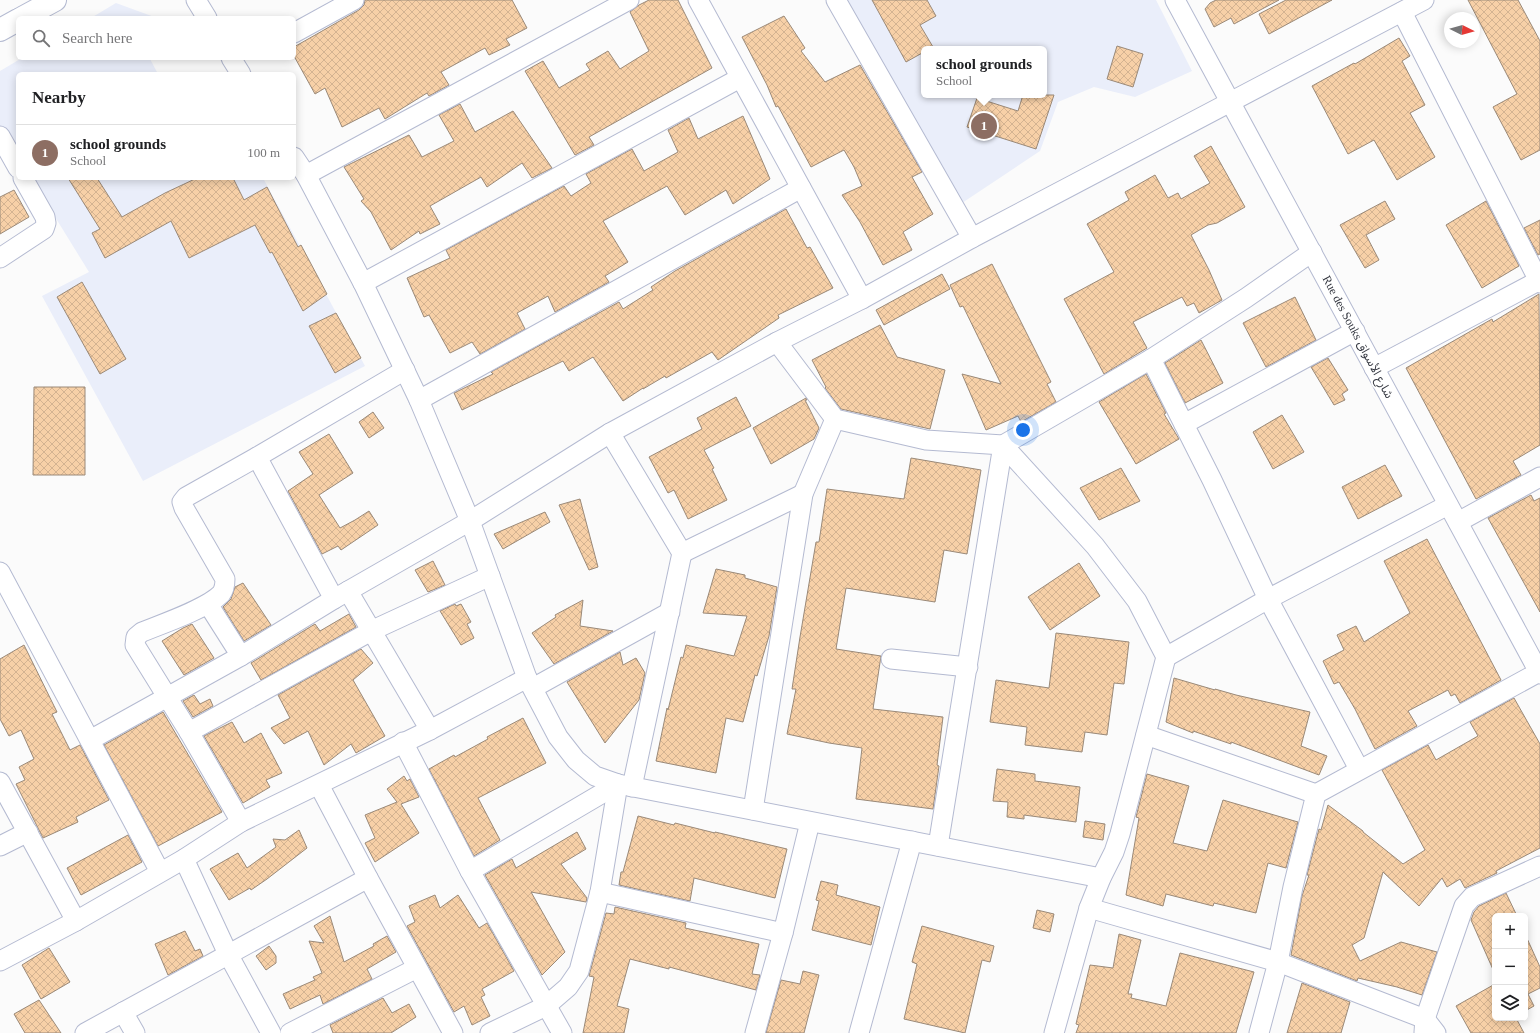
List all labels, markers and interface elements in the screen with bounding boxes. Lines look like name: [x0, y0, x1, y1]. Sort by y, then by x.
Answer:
north arrow: [1444, 12, 1480, 48]
search box: [16, 16, 296, 60]
icon: search: [30, 27, 52, 49]
text: Search here: [62, 30, 132, 46]
popup: [921, 46, 1047, 98]
text: school grounds: [936, 56, 1032, 72]
text: School: [936, 73, 972, 88]
text: Nearby: [32, 88, 86, 107]
pin: 1: [971, 111, 997, 141]
text: school grounds: [70, 136, 166, 152]
text: 1: [42, 145, 48, 160]
text: 100 m: [247, 145, 280, 160]
text: School: [70, 153, 106, 168]
street label: Rue des Souks شارع الأسواق: [1318, 273, 1396, 402]
your location: [1013, 420, 1033, 440]
map controls: [1492, 913, 1528, 1021]
button: +: [1492, 913, 1528, 949]
button: −: [1492, 949, 1528, 985]
button: layers: [1492, 985, 1528, 1021]

